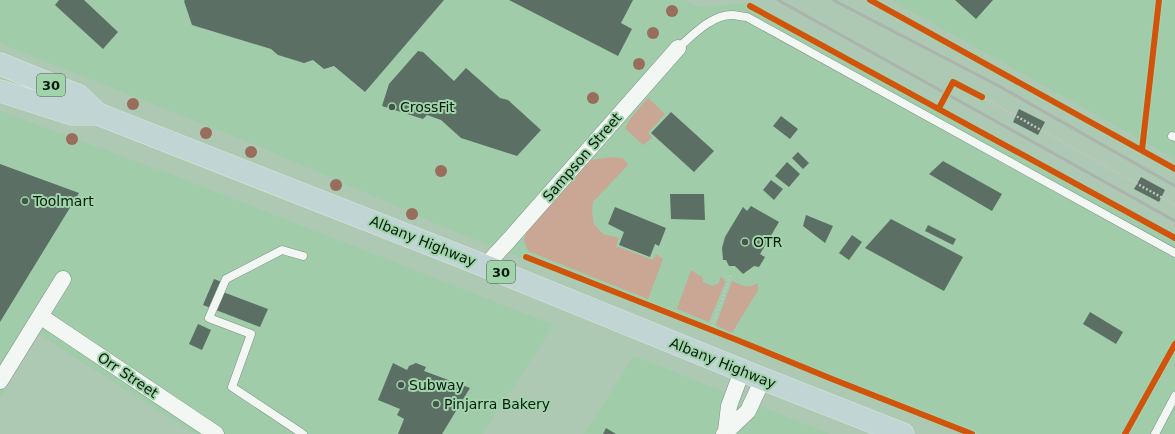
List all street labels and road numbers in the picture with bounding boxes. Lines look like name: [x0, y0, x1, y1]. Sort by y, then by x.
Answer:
road number: 30: [37, 74, 65, 96]
street label: Sampson Street: [539, 109, 625, 204]
street label: Albany Highway: [368, 212, 478, 270]
road number: 30: [487, 261, 515, 283]
street label: Albany Highway: [668, 334, 778, 392]
street label: Orr Street: [95, 349, 162, 401]

